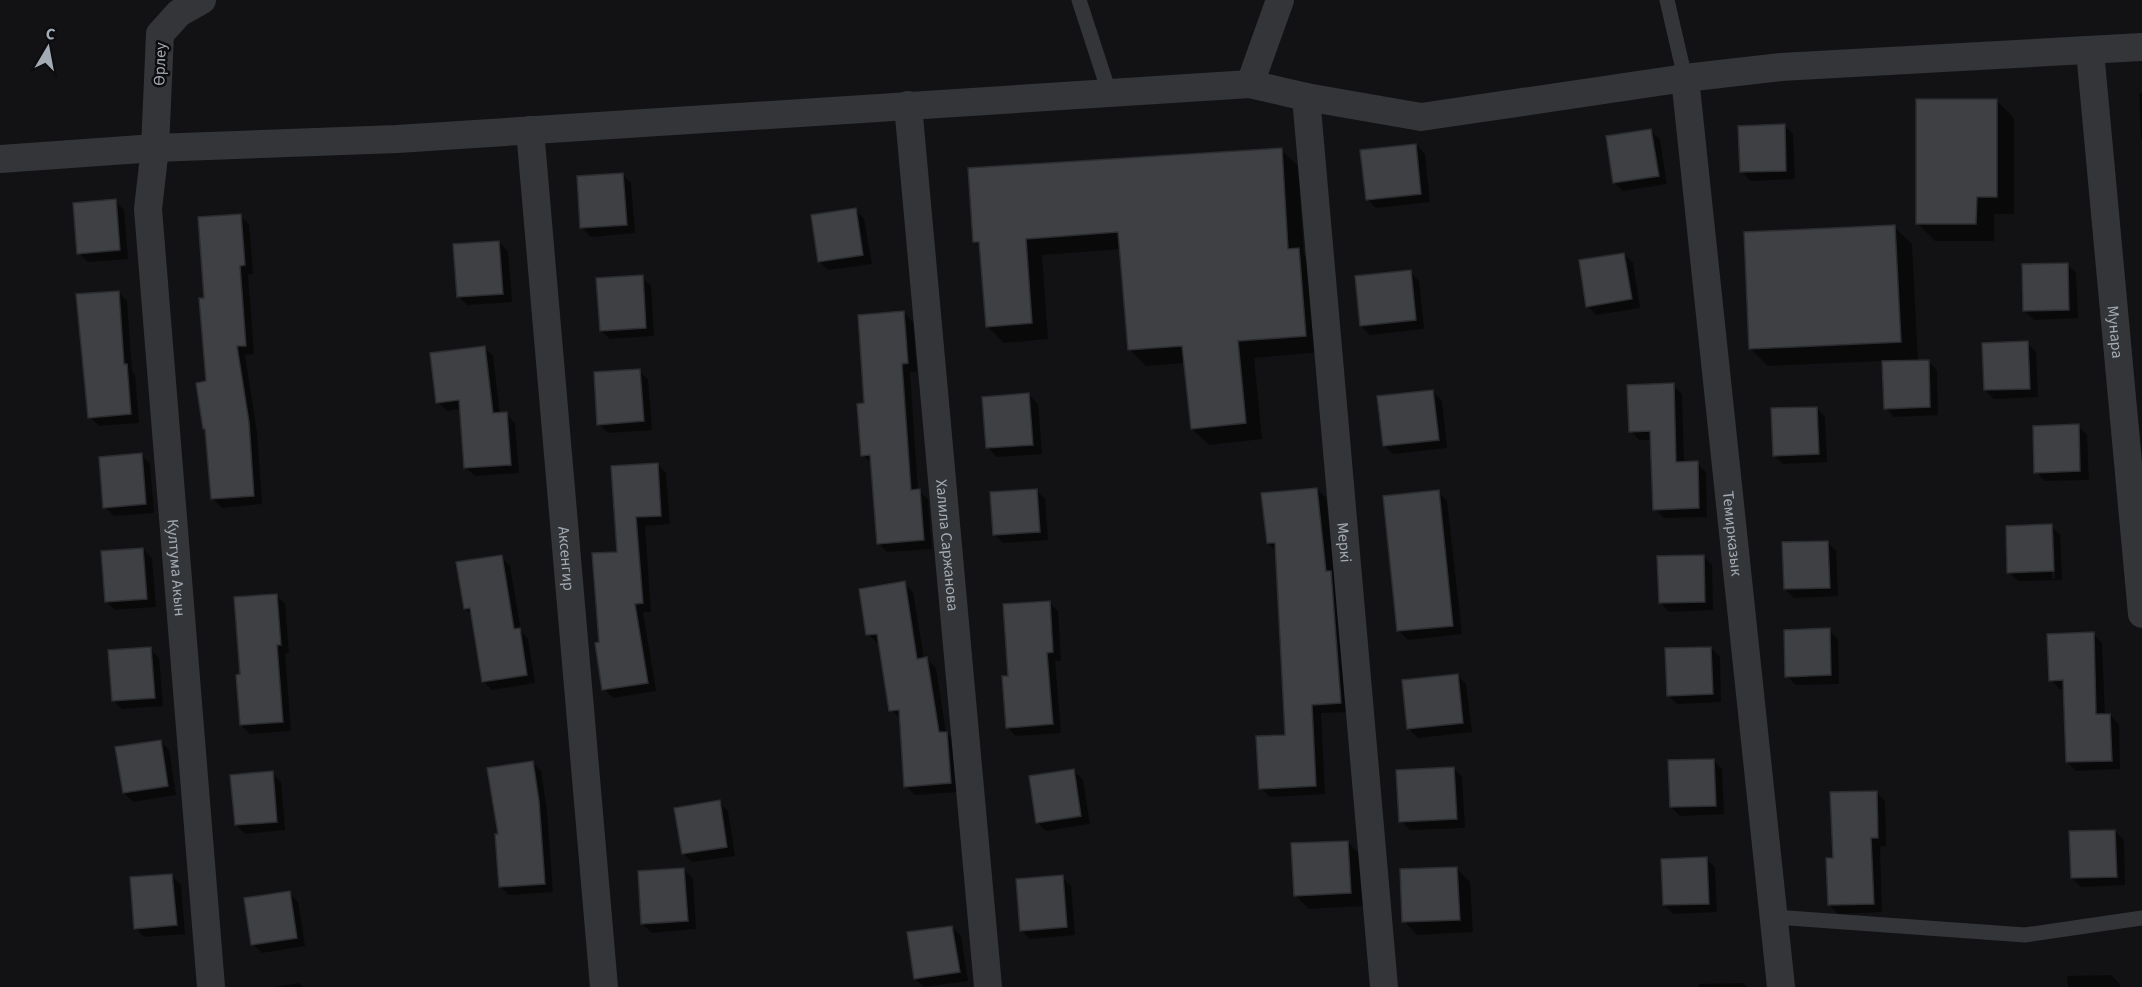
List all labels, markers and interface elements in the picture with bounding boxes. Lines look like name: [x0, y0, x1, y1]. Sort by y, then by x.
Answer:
north arrow: [18, 18, 78, 78]
text: С: [44, 23, 57, 46]
street label: Өрлеу: [148, 41, 172, 86]
street label: Мунара: [2102, 305, 2128, 359]
street label: Халила Саржанова: [930, 478, 964, 612]
street label: Темирказык: [1717, 490, 1748, 577]
street label: Култума Акын: [161, 518, 191, 617]
street label: Меркі: [1331, 521, 1357, 563]
street label: Аксенгир: [552, 525, 580, 592]

